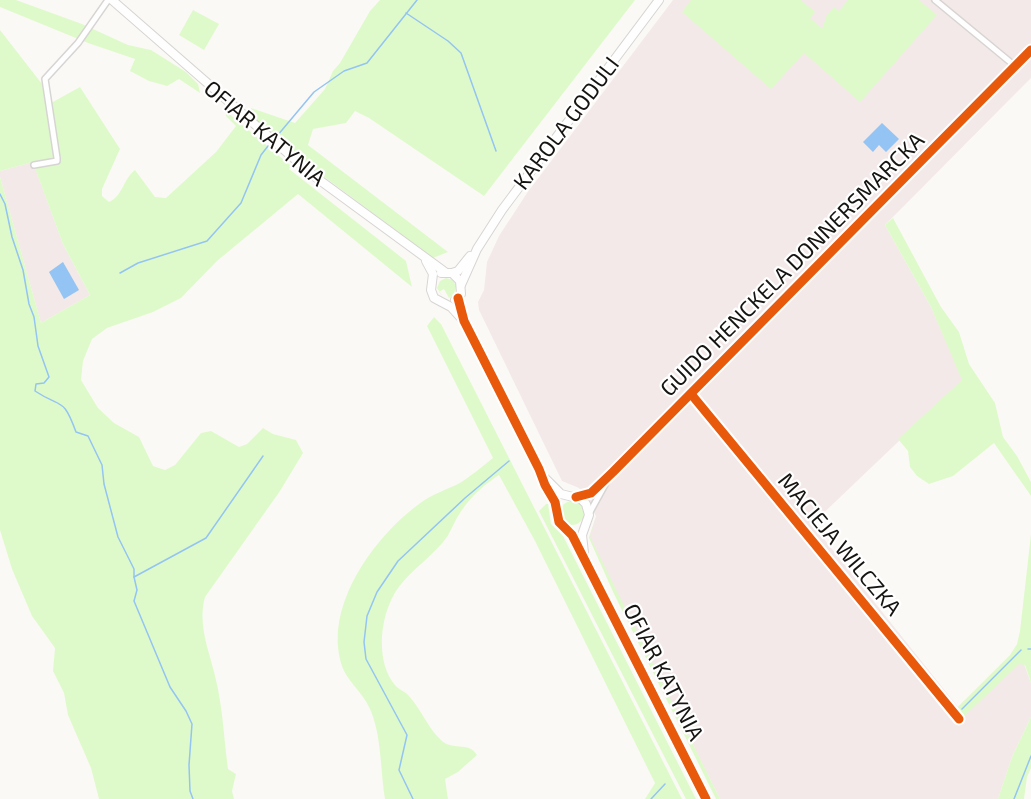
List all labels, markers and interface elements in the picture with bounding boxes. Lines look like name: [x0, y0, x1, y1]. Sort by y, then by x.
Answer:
street label: KAROLA GODULI: [507, 51, 623, 194]
street label: OFIAR KATYNIA: [200, 74, 332, 191]
street label: GUIDO HENCKELA DONNERSMARCKA: [654, 126, 929, 401]
street label: MACIEJA WILCZKA: [774, 467, 908, 620]
street label: OFIAR KATYNIA: [619, 599, 711, 745]

